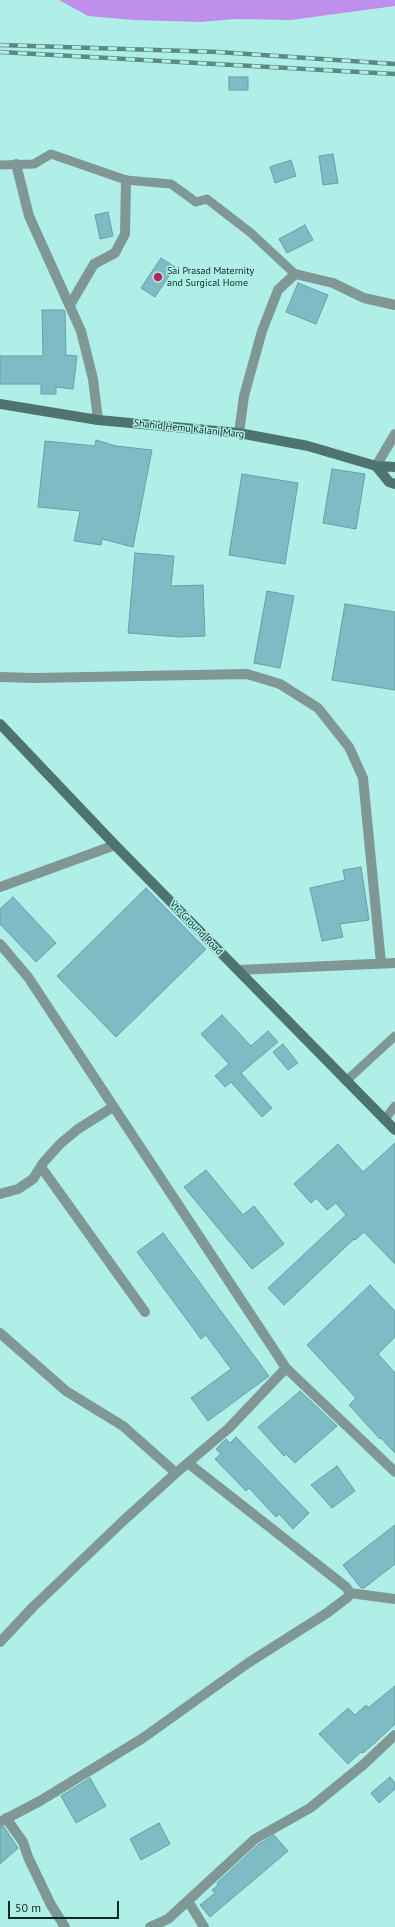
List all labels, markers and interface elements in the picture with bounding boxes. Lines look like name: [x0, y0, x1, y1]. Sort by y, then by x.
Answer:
place label: Sai Prasad Maternity and Surgical Home: [167, 265, 254, 288]
marker: Sai Prasad Maternity and Surgical Home: [152, 271, 164, 283]
street label: Shahid Hemu Kalani Marg: [133, 417, 245, 441]
street label: Vtc Ground Road: [167, 898, 225, 958]
scale bar: [10, 1893, 121, 1919]
text: 50 m: [15, 1900, 41, 1915]

